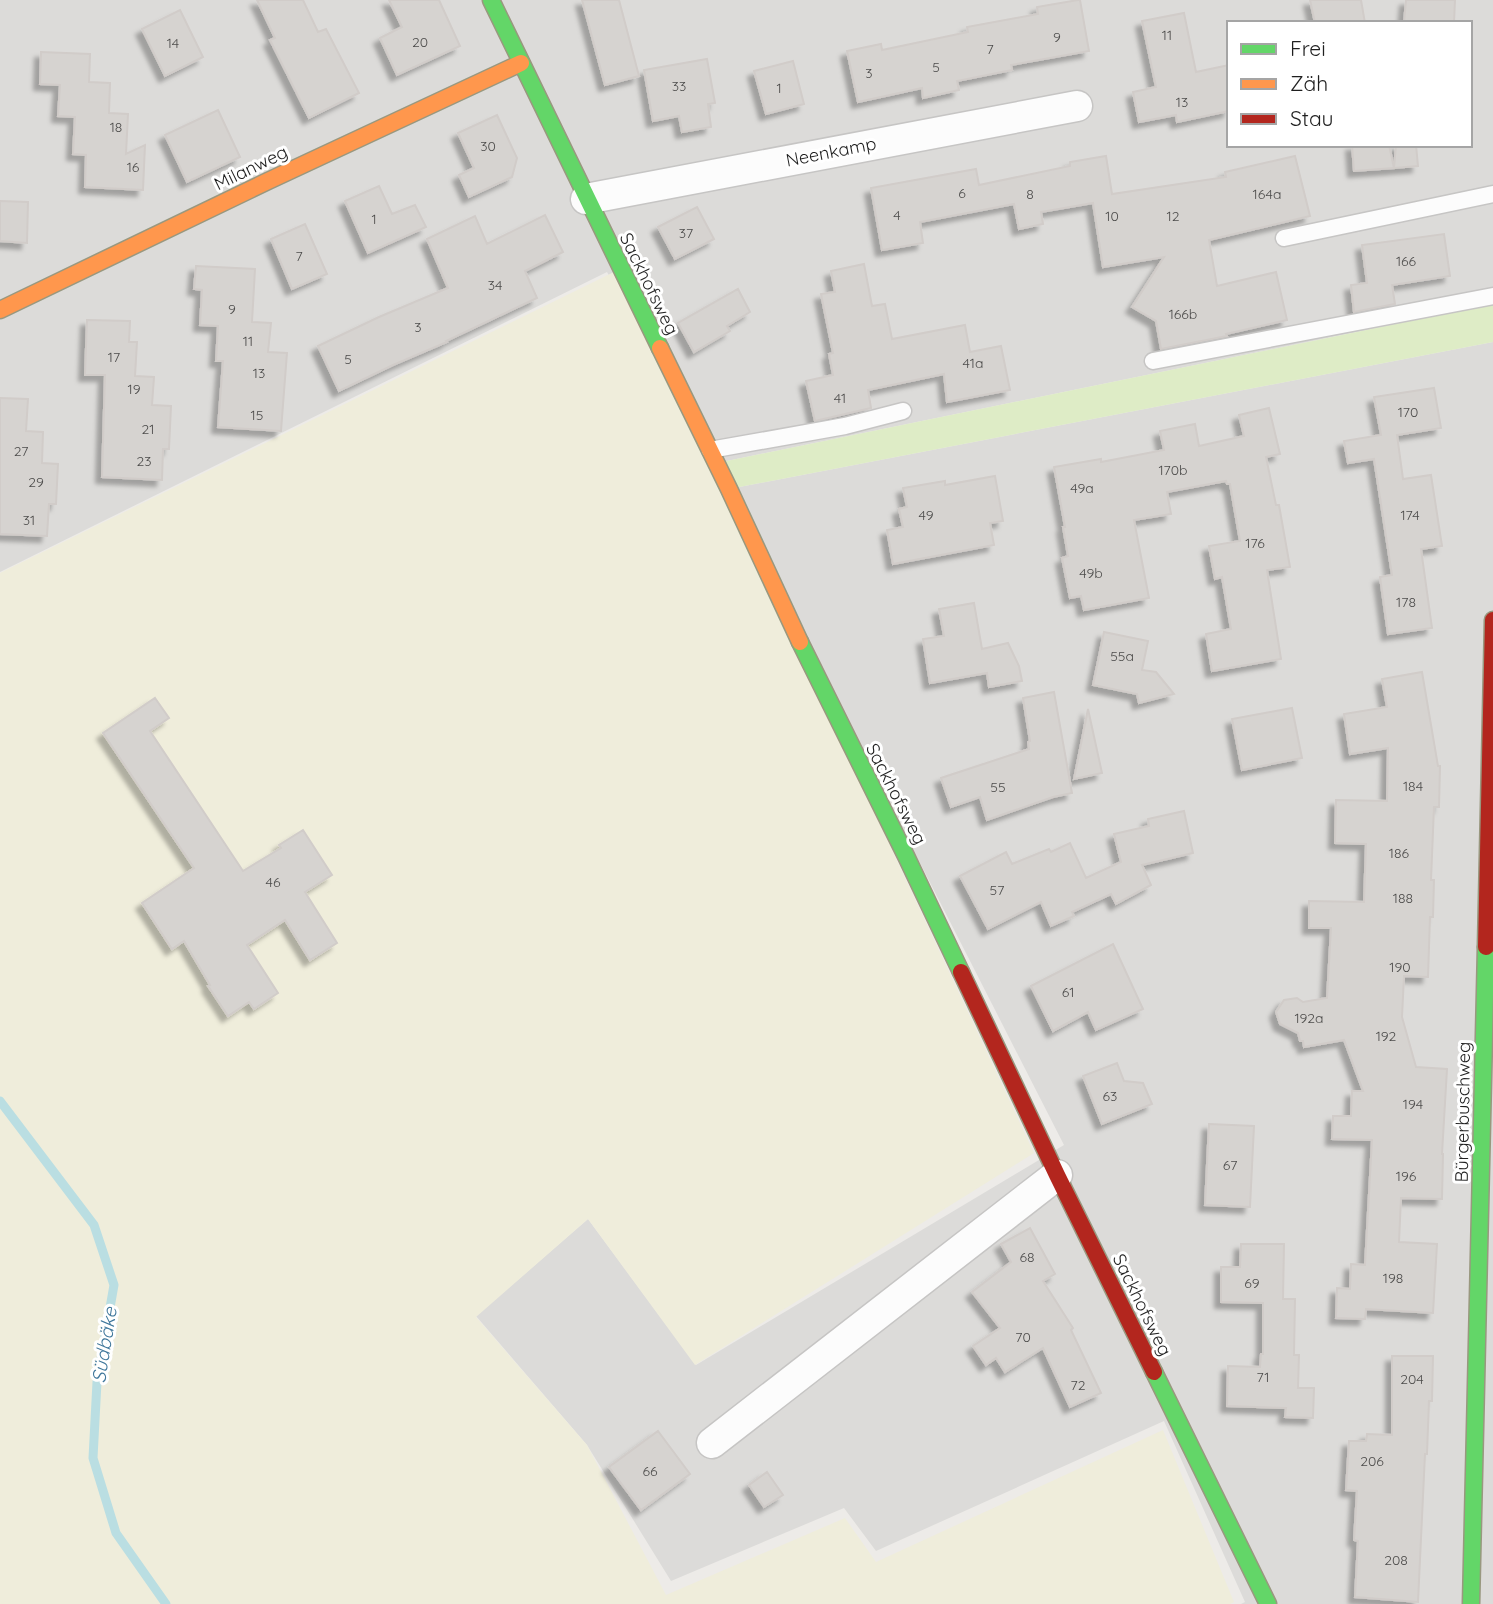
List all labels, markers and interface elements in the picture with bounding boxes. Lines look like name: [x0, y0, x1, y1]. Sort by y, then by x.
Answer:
legend: [1227, 21, 1472, 147]
house number: 11: [1162, 26, 1172, 44]
house number: 9: [1053, 28, 1061, 46]
house number: 20: [412, 33, 428, 51]
house number: 14: [167, 34, 179, 52]
text: Frei: [1290, 35, 1326, 61]
house number: 7: [986, 40, 994, 58]
house number: 5: [932, 58, 940, 76]
house number: 3: [865, 64, 873, 82]
text: Zäh: [1290, 70, 1328, 96]
house number: 33: [672, 77, 686, 95]
house number: 1: [776, 79, 782, 97]
house number: 13: [1176, 93, 1188, 111]
text: Stau: [1290, 105, 1333, 131]
house number: 18: [110, 118, 122, 136]
street label: Neenkamp: [784, 131, 878, 172]
house number: 30: [480, 137, 496, 155]
street label: Milanweg: [210, 140, 291, 195]
house number: 16: [127, 158, 140, 176]
house number: 6: [958, 184, 966, 202]
house number: 8: [1026, 185, 1034, 203]
house number: 164a: [1253, 185, 1281, 203]
house number: 4: [893, 206, 901, 224]
house number: 10: [1105, 207, 1119, 225]
house number: 12: [1167, 207, 1180, 225]
house number: 1: [371, 210, 377, 228]
house number: 37: [679, 224, 693, 242]
street label: Sackhofsweg: [615, 229, 684, 339]
house number: 7: [295, 247, 303, 265]
house number: 166: [1396, 252, 1417, 270]
house number: 34: [488, 276, 502, 294]
house number: 9: [228, 300, 236, 318]
house number: 166b: [1169, 305, 1197, 323]
house number: 3: [414, 318, 422, 336]
house number: 11: [243, 332, 253, 350]
house number: 17: [108, 348, 120, 366]
house number: 5: [344, 350, 352, 368]
house number: 41a: [963, 354, 983, 372]
house number: 13: [253, 364, 265, 382]
house number: 19: [128, 380, 141, 398]
house number: 41: [834, 389, 846, 407]
house number: 170: [1398, 403, 1418, 421]
house number: 15: [251, 406, 263, 424]
house number: 21: [142, 420, 154, 438]
house number: 27: [14, 442, 28, 460]
house number: 23: [136, 452, 152, 470]
house number: 170b: [1158, 461, 1188, 479]
house number: 29: [28, 473, 44, 491]
house number: 49a: [1070, 479, 1094, 497]
house number: 49: [919, 506, 934, 524]
house number: 174: [1400, 506, 1420, 524]
house number: 31: [23, 511, 35, 529]
house number: 176: [1245, 534, 1265, 552]
house number: 49b: [1079, 564, 1103, 582]
house number: 178: [1396, 593, 1416, 611]
house number: 55a: [1110, 647, 1134, 665]
street label: Sackhofsweg: [861, 739, 932, 848]
house number: 184: [1403, 777, 1423, 795]
house number: 55: [990, 778, 1006, 796]
house number: 186: [1389, 844, 1410, 862]
house number: 46: [266, 873, 281, 891]
house number: 57: [990, 881, 1004, 899]
house number: 188: [1393, 889, 1413, 907]
house number: 190: [1389, 958, 1411, 976]
house number: 61: [1062, 983, 1074, 1001]
house number: 192a: [1294, 1009, 1324, 1027]
house number: 192: [1376, 1027, 1397, 1045]
street label: Bürgerbuschweg: [1450, 1042, 1475, 1182]
house number: 63: [1103, 1087, 1117, 1105]
house number: 194: [1403, 1095, 1423, 1113]
house number: 67: [1223, 1156, 1237, 1174]
house number: 196: [1396, 1167, 1417, 1185]
house number: 68: [1019, 1248, 1035, 1266]
street label: Sackhofsweg: [1108, 1250, 1177, 1360]
house number: 198: [1383, 1269, 1403, 1287]
house number: 69: [1244, 1274, 1260, 1292]
water label: Südbäke: [86, 1304, 122, 1385]
house number: 70: [1015, 1328, 1031, 1346]
house number: 71: [1256, 1368, 1270, 1386]
house number: 204: [1400, 1370, 1424, 1388]
house number: 72: [1071, 1376, 1086, 1394]
house number: 206: [1360, 1452, 1384, 1470]
house number: 66: [642, 1462, 658, 1480]
house number: 208: [1384, 1551, 1408, 1569]

